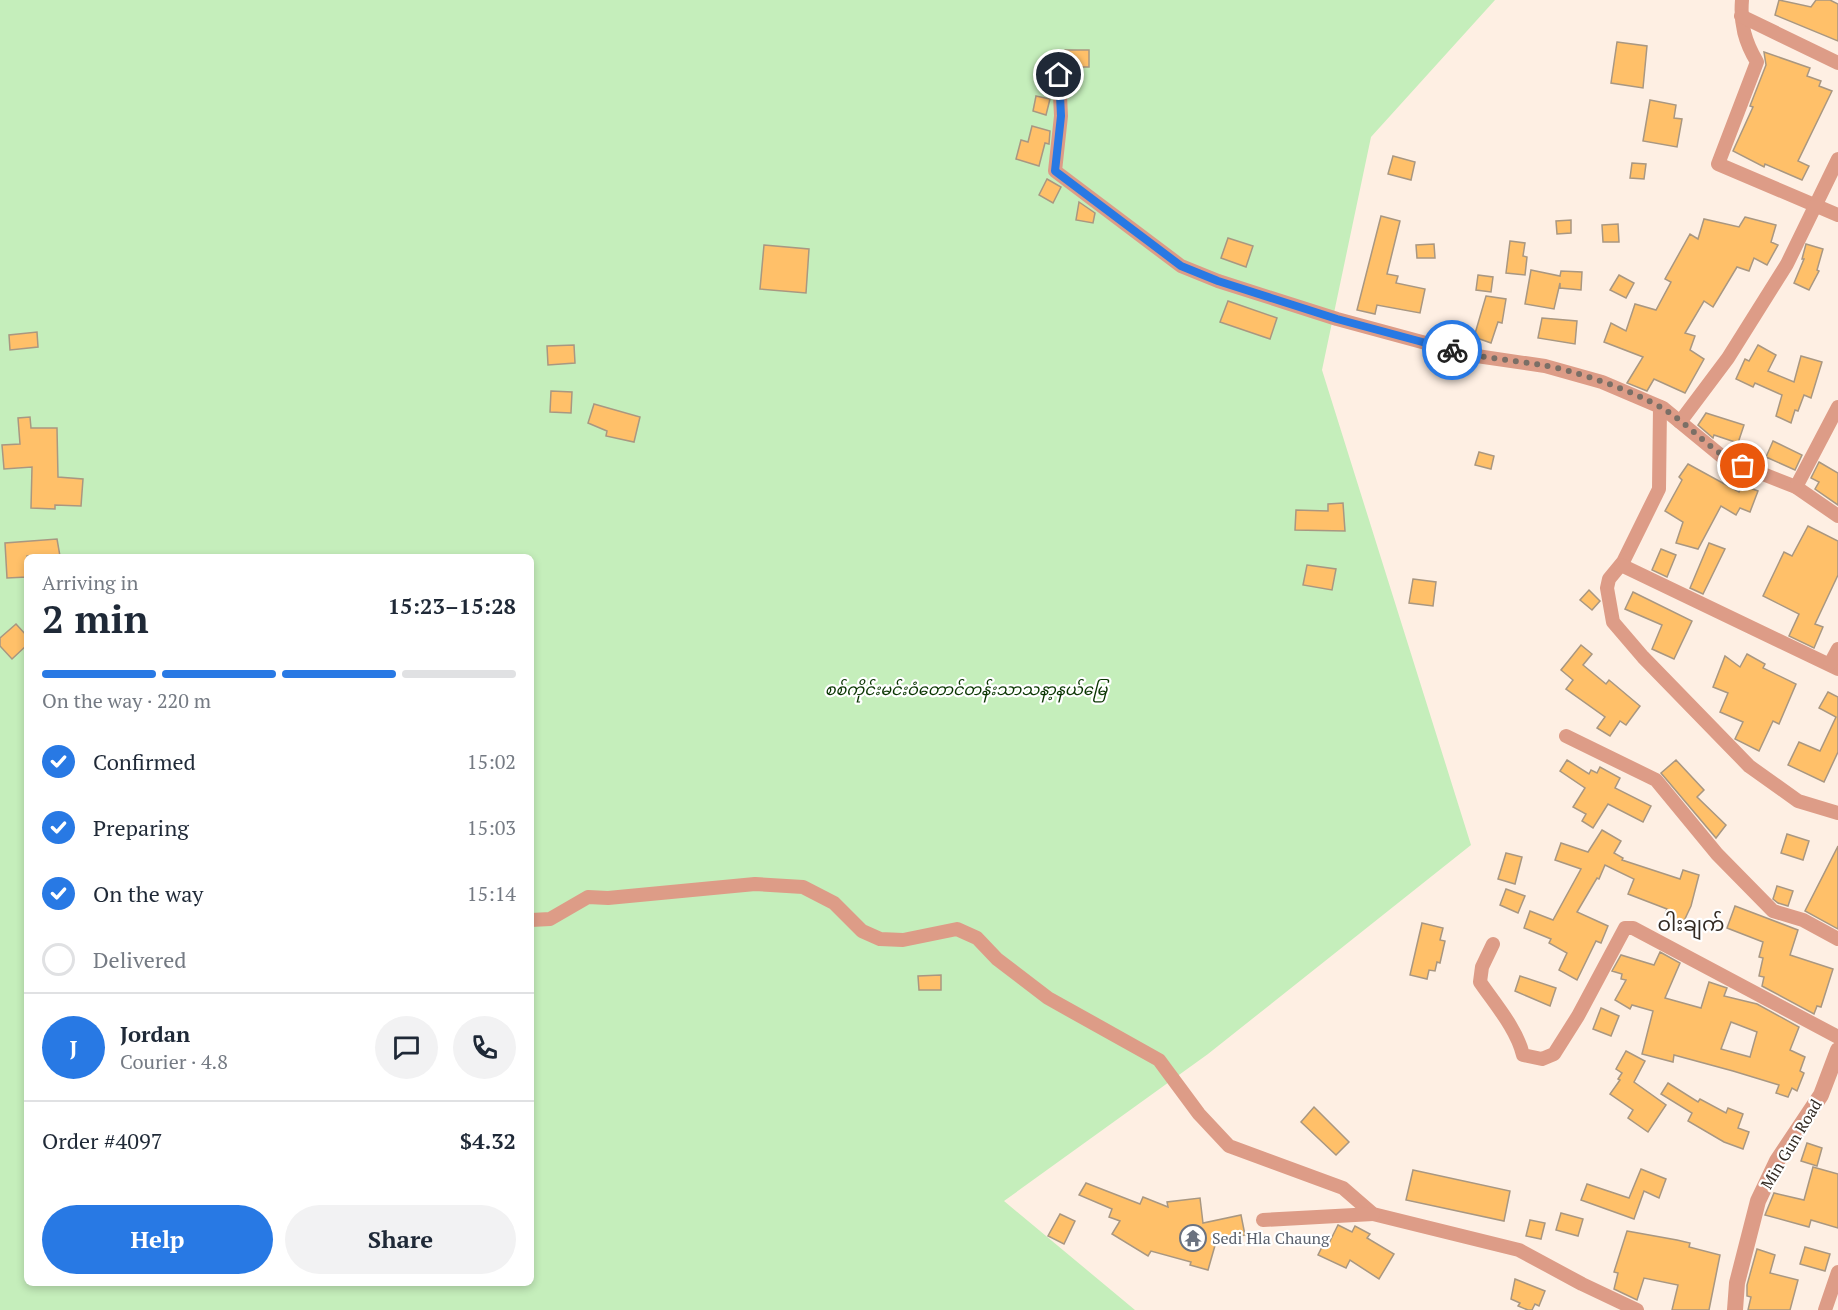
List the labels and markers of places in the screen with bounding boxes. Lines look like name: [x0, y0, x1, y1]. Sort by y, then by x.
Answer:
pin: [1033, 49, 1084, 100]
pin: [1717, 440, 1768, 491]
temple icon: Sedi Hla Chaung: [1178, 1223, 1208, 1253]
place label: Sedi Hla Chaung: [1212, 1227, 1330, 1249]

